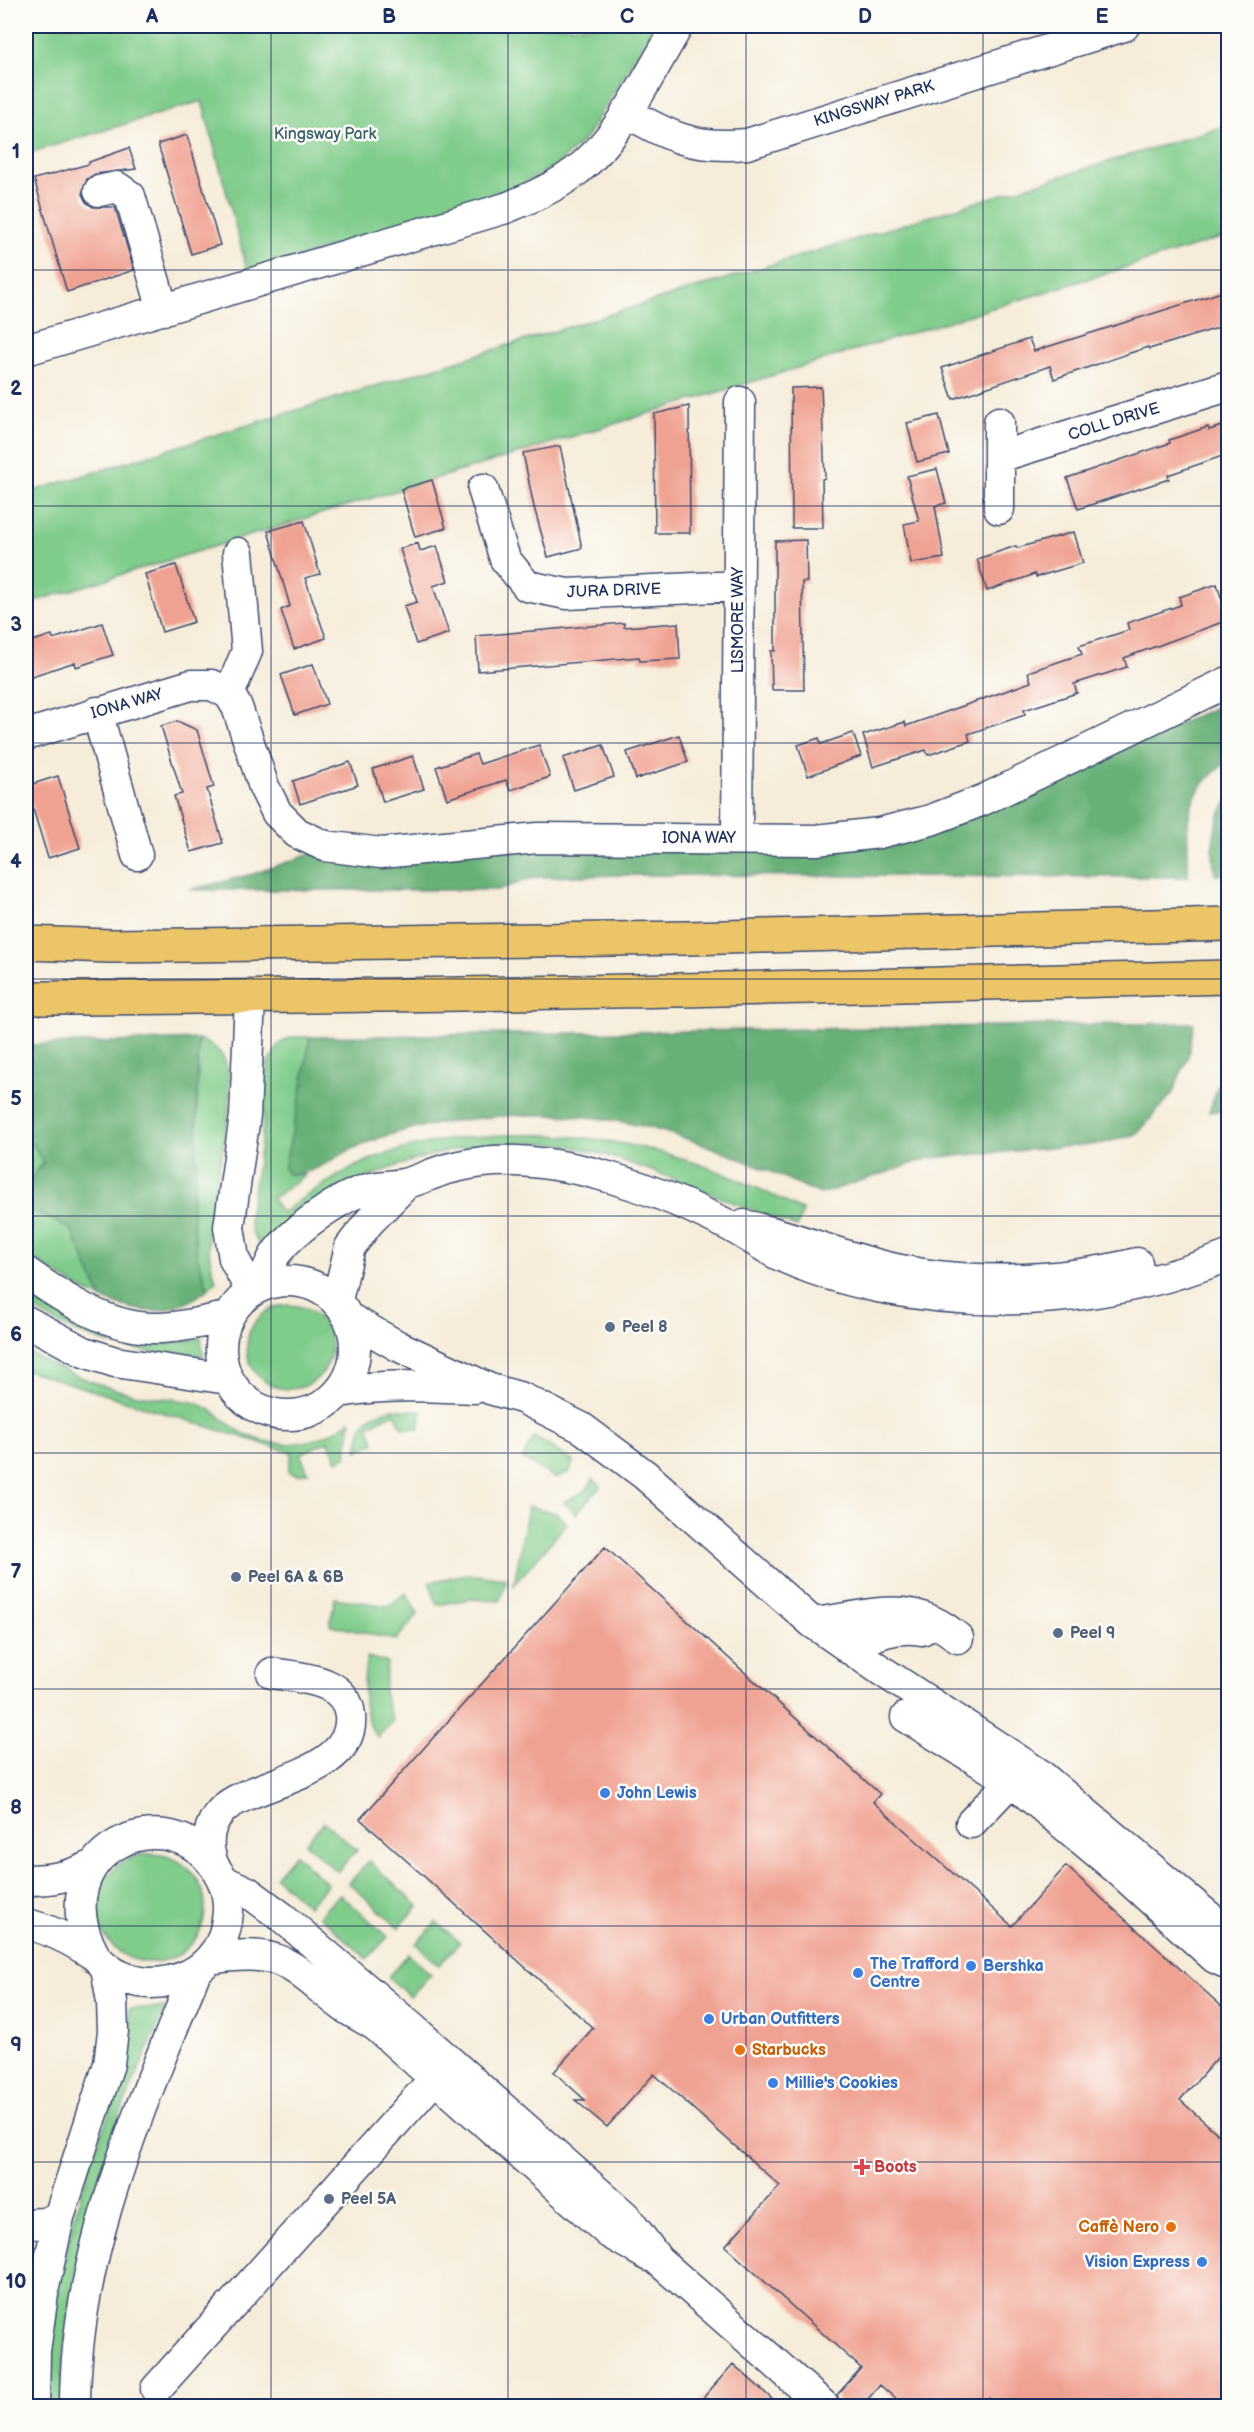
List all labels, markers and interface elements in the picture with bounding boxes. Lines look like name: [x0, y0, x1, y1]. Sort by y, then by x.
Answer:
text: A: [145, 5, 159, 29]
text: B: [382, 5, 396, 29]
text: C: [620, 5, 634, 29]
text: D: [858, 5, 872, 29]
text: E: [1096, 5, 1109, 29]
street label: KINGSWAY PARK: [812, 76, 937, 131]
park label: Kingsway Park: [274, 125, 376, 144]
text: 1: [12, 140, 20, 164]
text: 2: [10, 377, 22, 401]
street label: COLL DRIVE: [1066, 399, 1162, 445]
street label: LISMORE WAY: [729, 566, 748, 673]
street label: JURA DRIVE: [567, 580, 661, 602]
text: 3: [10, 613, 22, 637]
street label: IONA WAY: [89, 685, 166, 723]
street label: IONA WAY: [662, 829, 736, 848]
text: 4: [10, 850, 22, 874]
text: 5: [10, 1087, 22, 1111]
place label: Peel 8: [622, 1318, 668, 1337]
marker: Peel 8: [603, 1320, 617, 1334]
text: 6: [10, 1323, 22, 1347]
text: 7: [10, 1560, 22, 1584]
place label: Peel 6A & 6B: [248, 1568, 344, 1587]
marker: Peel 6A & 6B: [229, 1570, 243, 1584]
place label: Peel 9: [1070, 1624, 1115, 1643]
marker: Peel 9: [1051, 1626, 1065, 1640]
place label: John Lewis: [617, 1784, 697, 1803]
marker: John Lewis: [598, 1786, 612, 1800]
text: 8: [10, 1796, 22, 1820]
place label: The Trafford Centre: [870, 1955, 959, 1992]
place label: Bershka: [983, 1957, 1044, 1976]
marker: Bershka: [964, 1959, 978, 1973]
marker: The Trafford Centre: [851, 1966, 865, 1980]
place label: Urban Outfitters: [721, 2010, 840, 2029]
marker: Urban Outfitters: [702, 2012, 716, 2026]
text: 9: [10, 2033, 22, 2057]
place label: Starbucks: [752, 2041, 826, 2060]
marker: Starbucks: [733, 2043, 747, 2057]
place label: Millie's Cookies: [785, 2074, 898, 2093]
marker: Millie's Cookies: [766, 2076, 780, 2090]
place label: Boots: [874, 2158, 917, 2177]
marker: Boots: [855, 2160, 869, 2174]
place label: Peel 5A: [341, 2190, 396, 2209]
marker: Peel 5A: [322, 2192, 336, 2206]
place label: Caffè Nero: [1078, 2218, 1159, 2237]
marker: Caffè Nero: [1164, 2220, 1178, 2234]
place label: Vision Express: [1085, 2253, 1190, 2272]
marker: Vision Express: [1195, 2255, 1209, 2269]
text: 10: [6, 2270, 26, 2294]

